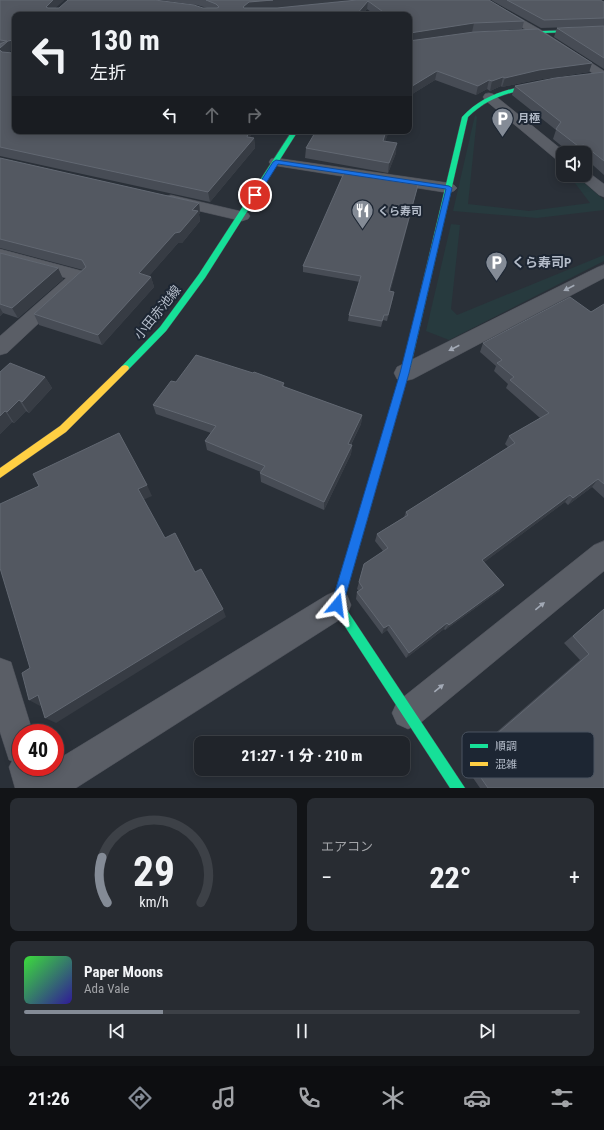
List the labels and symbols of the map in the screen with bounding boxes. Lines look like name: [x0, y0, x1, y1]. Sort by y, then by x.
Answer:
parking icon: 月極: [490, 105, 516, 138]
place label: 月極: [518, 112, 540, 125]
pin: [238, 178, 272, 212]
restaurant icon: くら寿司: [350, 198, 376, 231]
place label: くら寿司: [378, 205, 422, 218]
parking icon: くら寿司P: [483, 249, 509, 282]
place label: くら寿司P: [512, 255, 571, 270]
street label: 小田赤池線: [131, 282, 184, 342]
one-way arrow: [564, 285, 575, 292]
one-way arrow: [448, 345, 460, 351]
position arrow: [316, 584, 358, 626]
one-way arrow: [534, 602, 545, 611]
one-way arrow: [433, 684, 444, 693]
speed limit sign: 40: [12, 724, 64, 776]
legend: [462, 732, 594, 778]
text: 順調: [495, 740, 517, 753]
text: 混雑: [495, 758, 517, 771]

